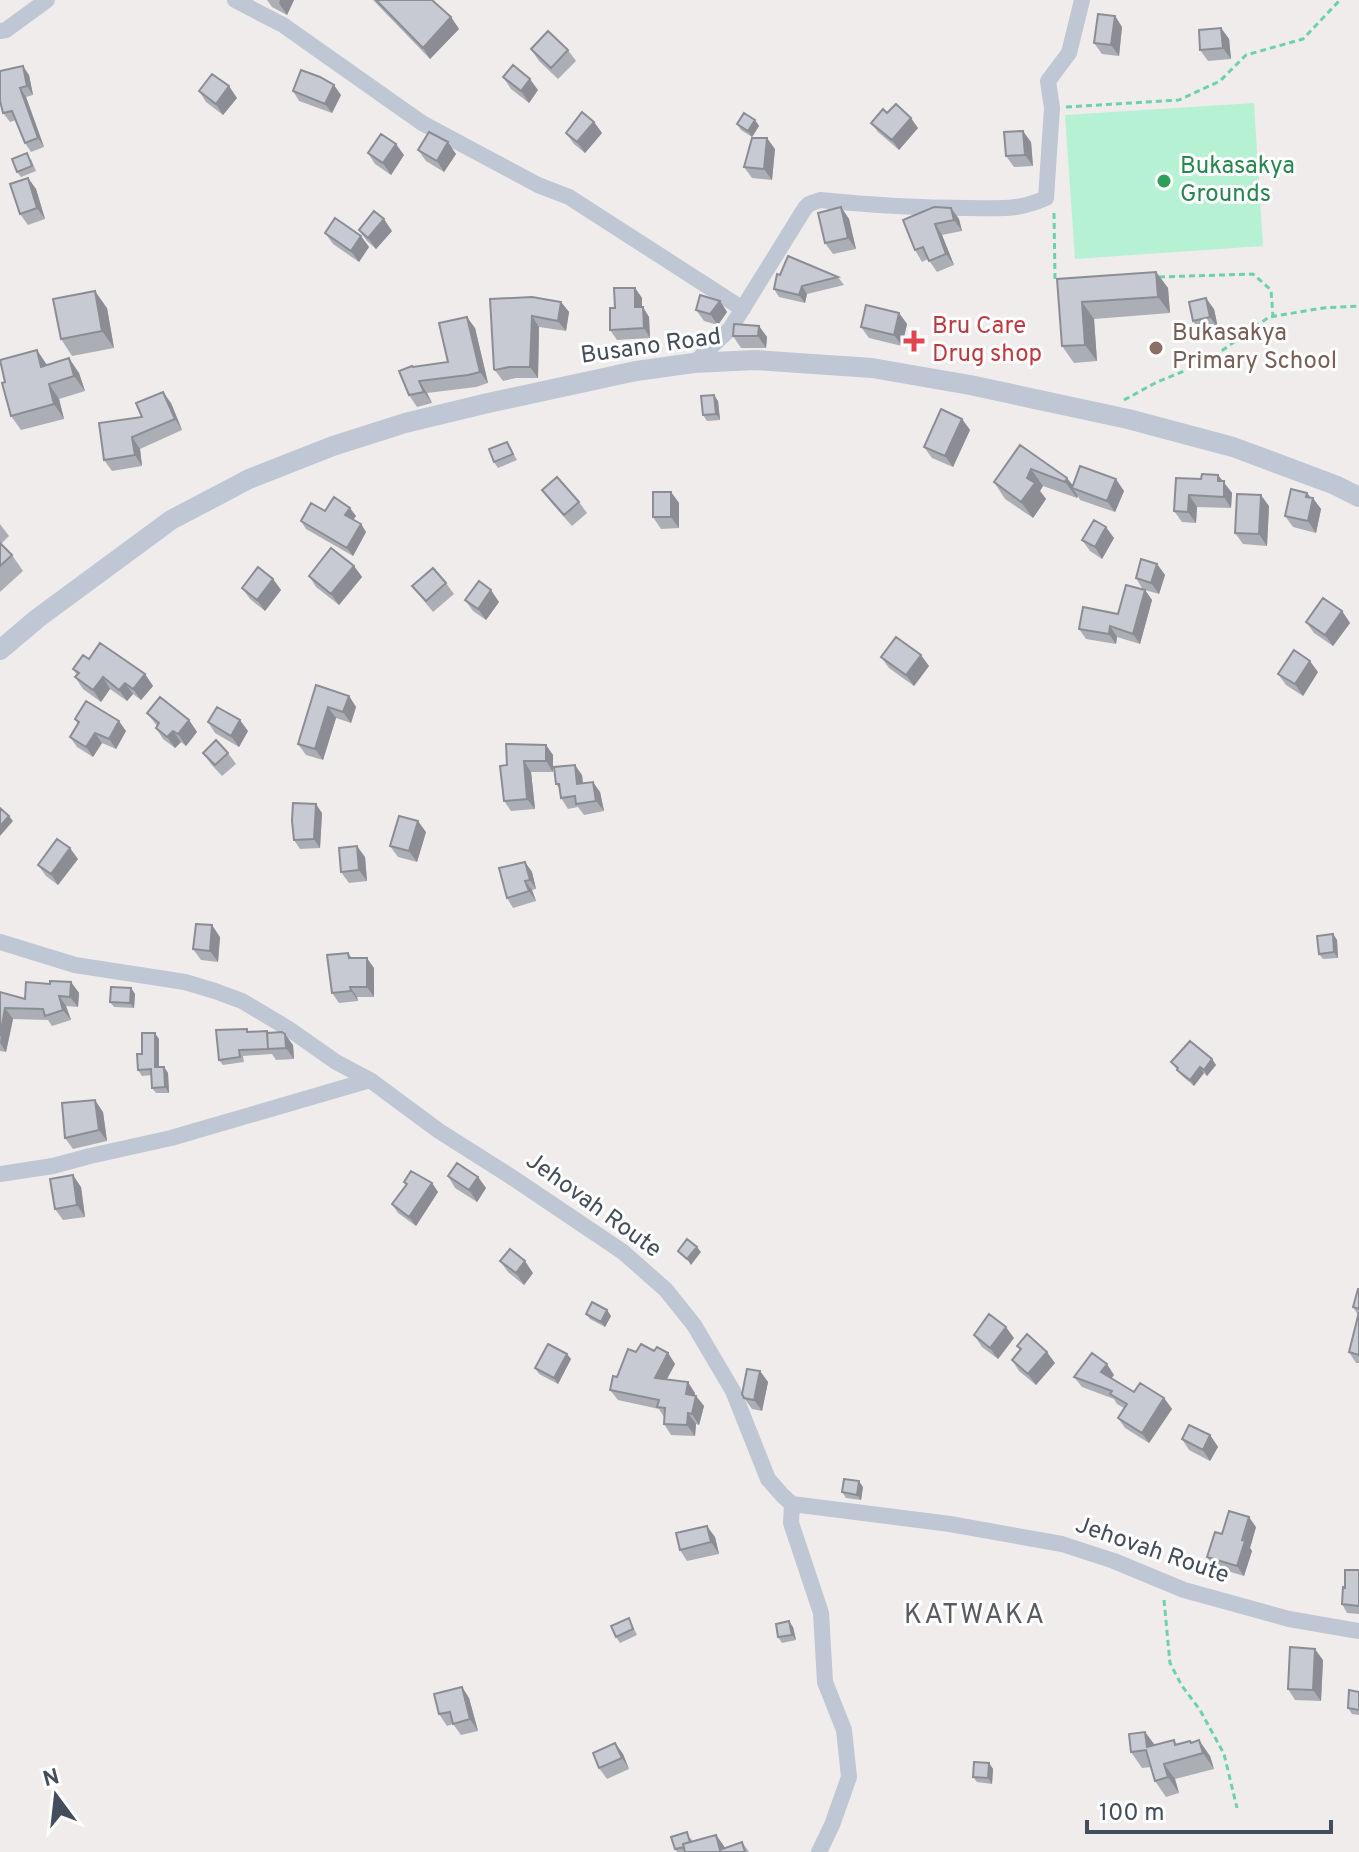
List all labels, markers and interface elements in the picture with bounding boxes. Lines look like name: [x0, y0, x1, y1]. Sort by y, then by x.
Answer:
place label: Bukasakya Grounds: [1180, 152, 1295, 210]
marker: Bukasakya Grounds: [1155, 172, 1173, 190]
place label: Bru Care Drug shop: [932, 312, 1042, 370]
place label: Bukasakya Primary School: [1172, 319, 1337, 377]
street label: Busano Road: [579, 322, 723, 372]
marker: Bru Care Drug shop: [903, 330, 925, 352]
marker: Bukasakya Primary School: [1147, 339, 1165, 357]
street label: Jehovah Route: [519, 1147, 667, 1265]
street label: Jehovah Route: [1071, 1511, 1233, 1591]
district label: KATWAKA: [904, 1598, 1046, 1634]
north arrow: [16, 1756, 96, 1836]
text: N: [40, 1764, 63, 1794]
scale bar: [1087, 1784, 1331, 1834]
text: 100 m: [1099, 1799, 1165, 1829]

